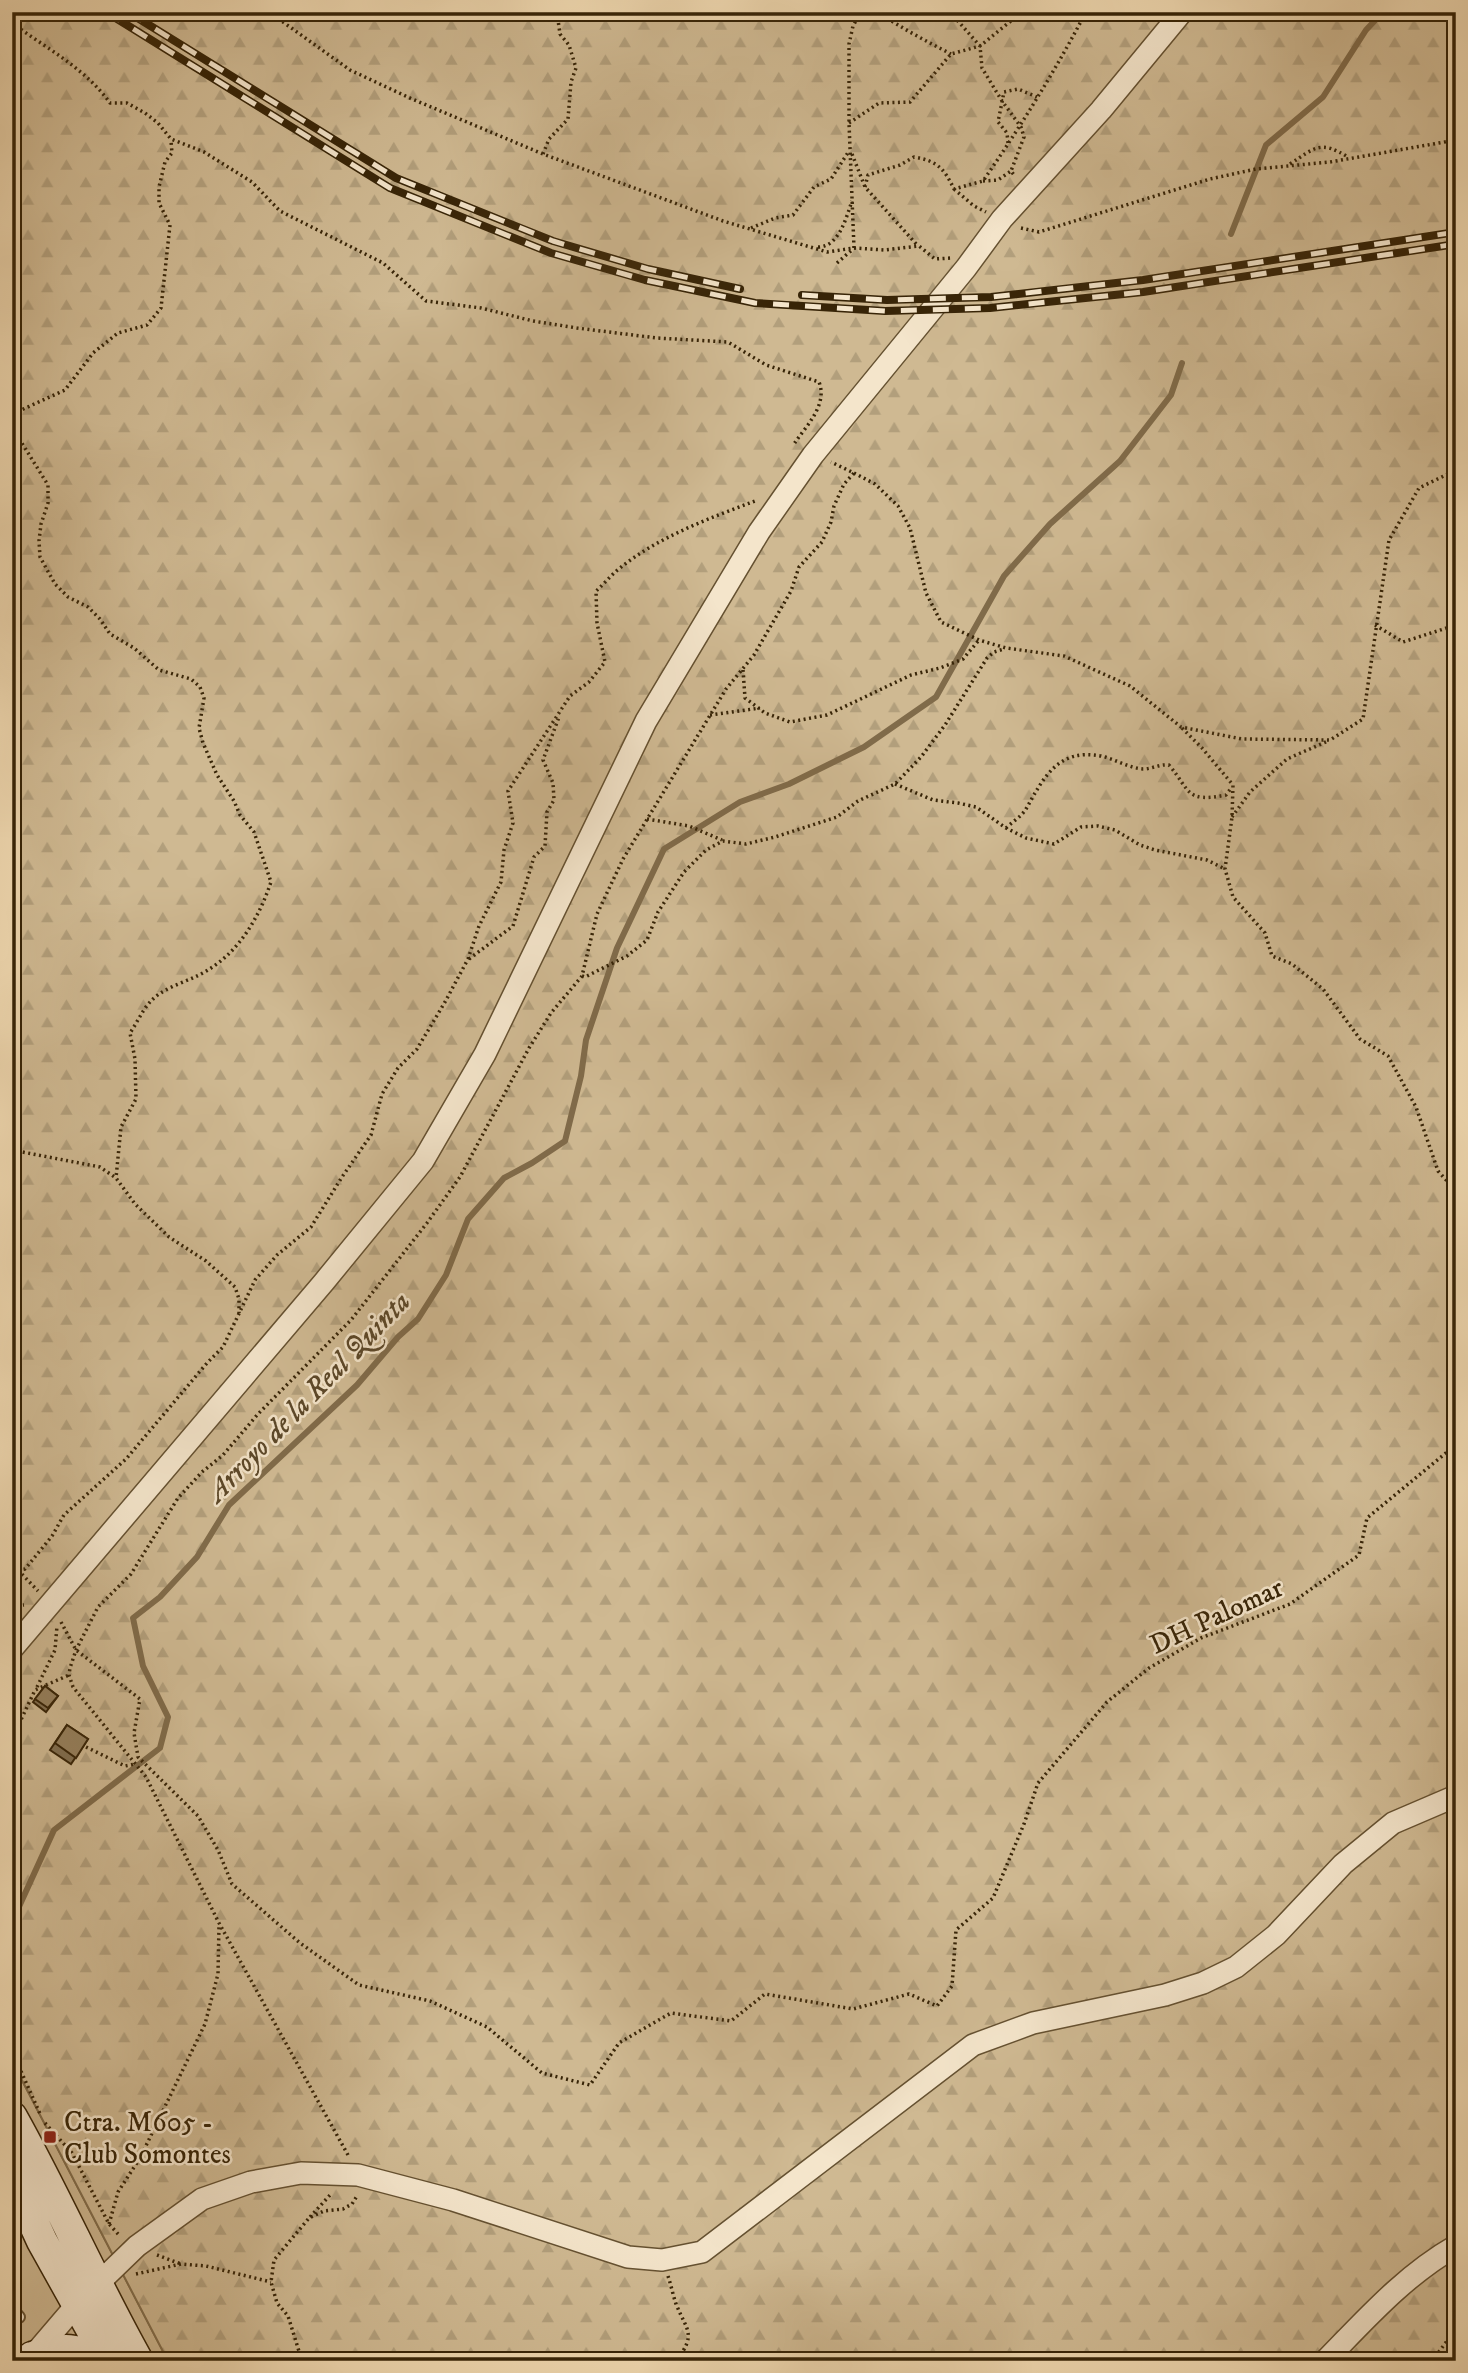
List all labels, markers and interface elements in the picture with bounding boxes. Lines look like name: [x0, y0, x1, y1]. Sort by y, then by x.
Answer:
water label: Arroyo de la Real Quinta: [197, 1284, 419, 1512]
street label: DH Palomar: [1144, 1570, 1290, 1663]
place label: Ctra. M605 - Club Somontes: [64, 2105, 231, 2172]
marker: Ctra. M605 - Club Somontes: [42, 2129, 58, 2145]

